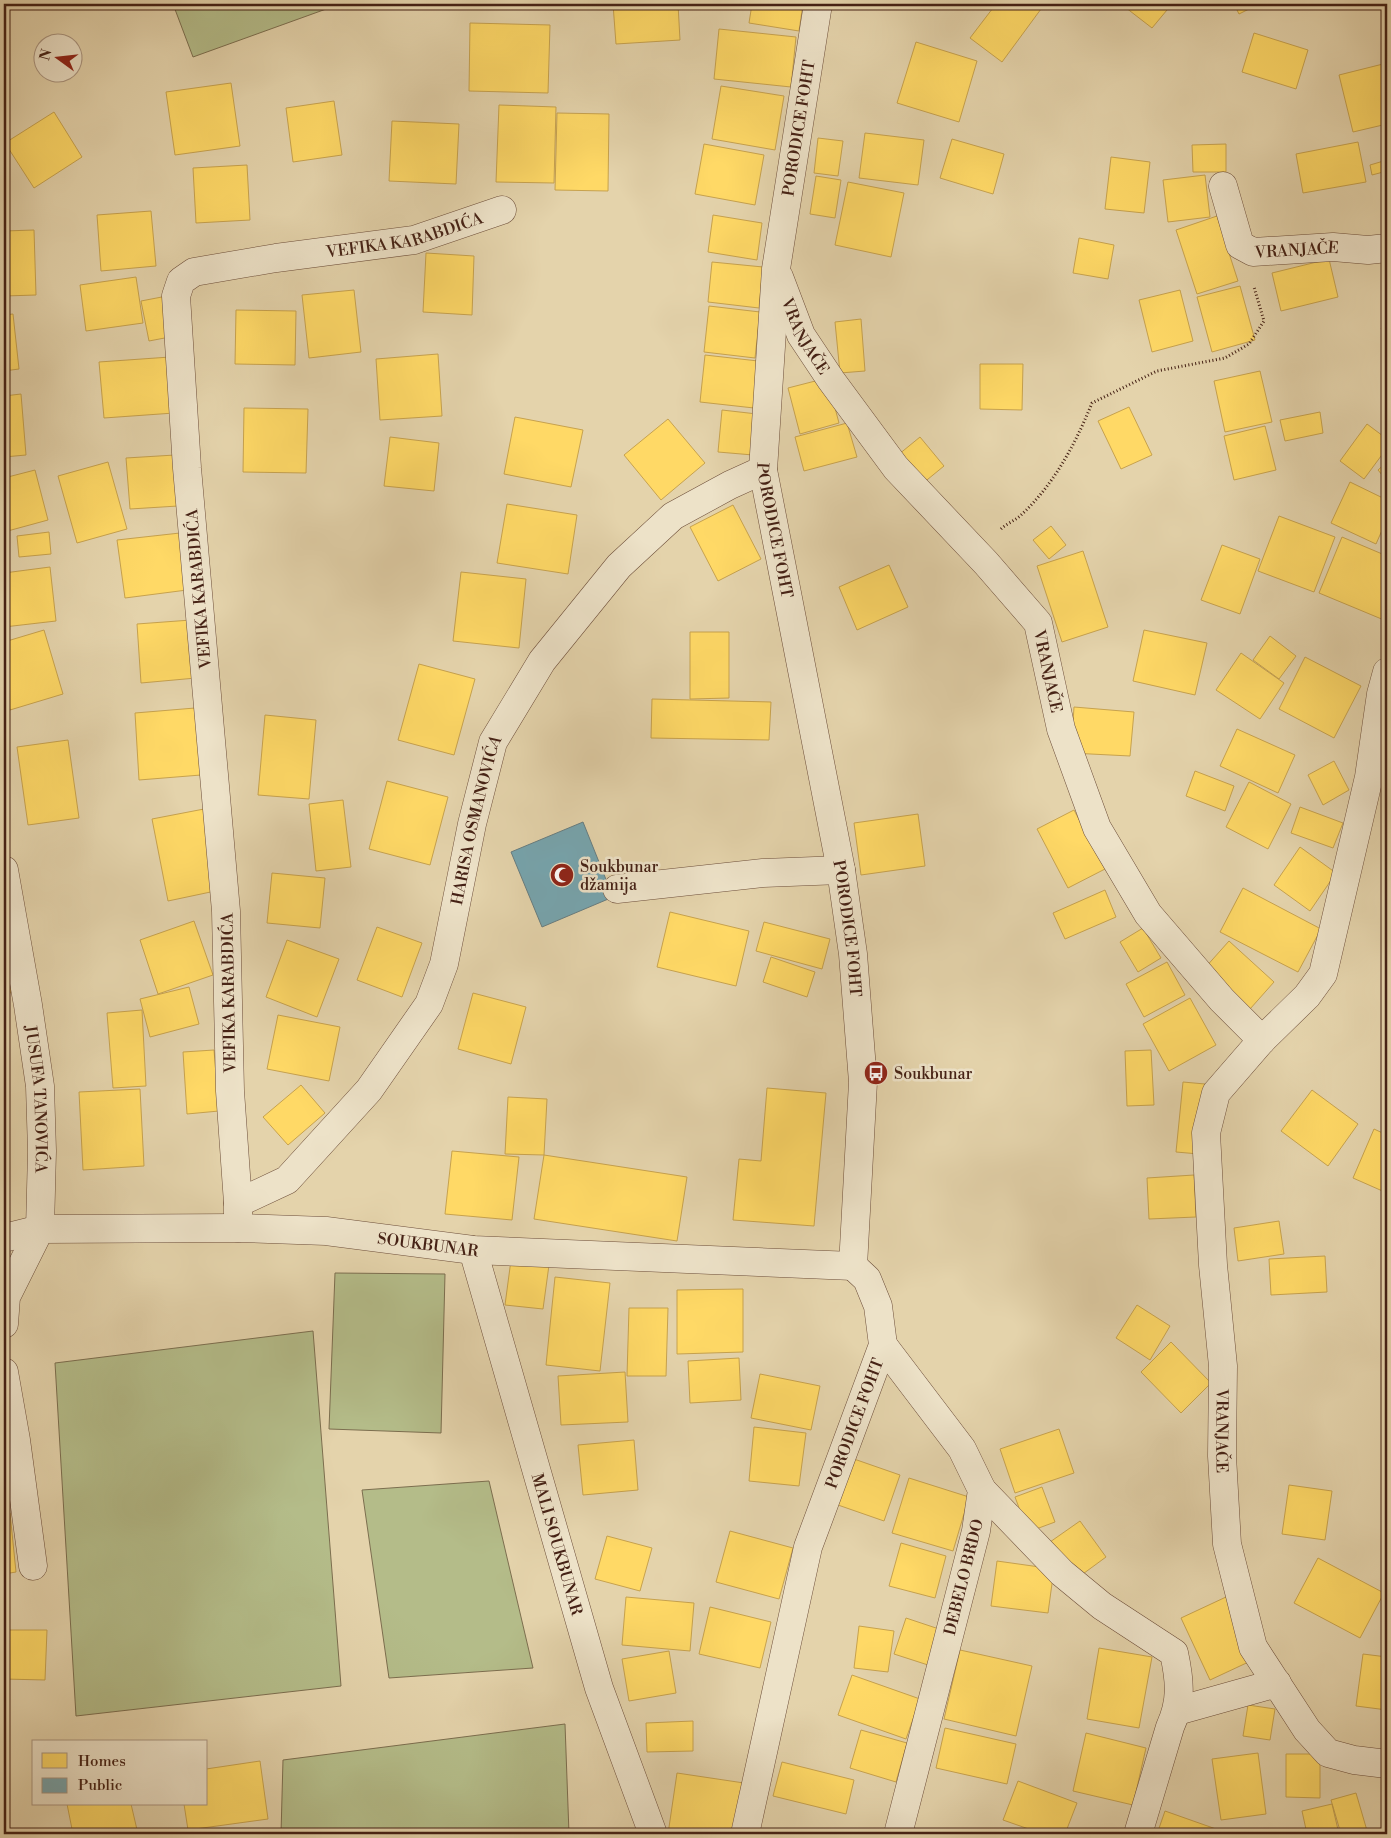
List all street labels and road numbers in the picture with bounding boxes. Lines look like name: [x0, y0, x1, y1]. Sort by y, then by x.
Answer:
street label: PORODICE FOHT: [778, 59, 820, 198]
street label: VEFIKA KARABDIĆA: [324, 208, 487, 262]
street label: VRANJAČE: [1253, 236, 1340, 263]
street label: VRANJAČE: [776, 294, 833, 379]
street label: PORODICE FOHT: [752, 462, 797, 600]
street label: VEFIKA KARABDIĆA: [180, 507, 216, 671]
street label: VRANJAČE: [1029, 627, 1066, 715]
street label: HARISA OSMANOVIĆA: [447, 730, 507, 907]
street label: PORODICE FOHT: [828, 858, 865, 998]
street label: VEFIKA KARABDIĆA: [216, 912, 240, 1074]
street label: JUSUFA TANOVIĆA: [20, 1023, 53, 1174]
street label: SOUKBUNAR: [376, 1229, 480, 1262]
street label: PORODICE FOHT: [822, 1355, 888, 1492]
street label: VRANJAČE: [1211, 1388, 1233, 1473]
street label: MALI SOUKBUNAR: [527, 1471, 587, 1619]
street label: DEBELO BRDO: [940, 1517, 988, 1638]

